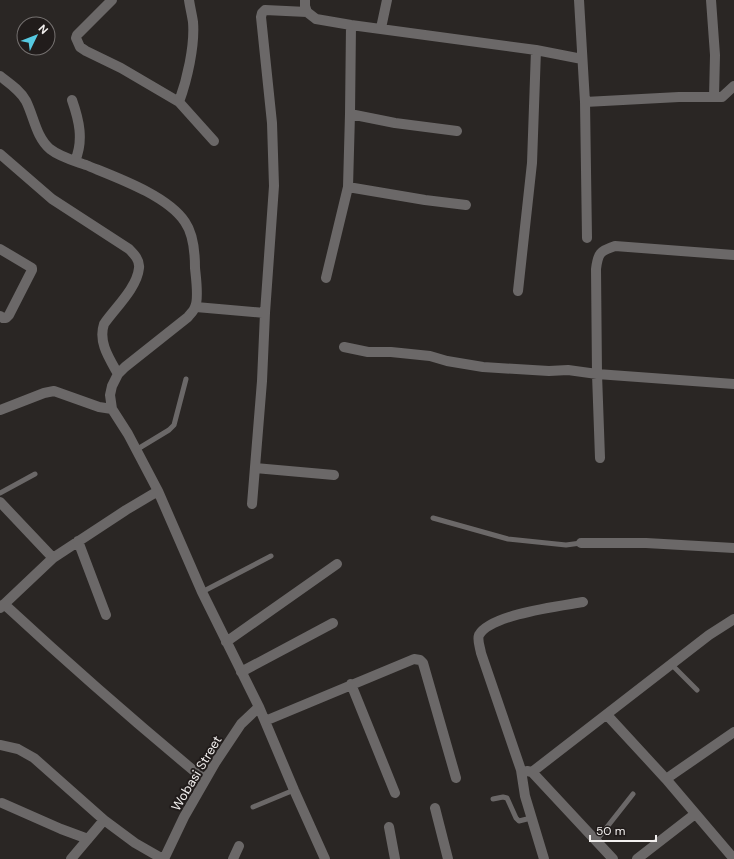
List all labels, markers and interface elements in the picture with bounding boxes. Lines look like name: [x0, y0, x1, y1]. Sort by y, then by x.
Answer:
north arrow: [16, 16, 56, 56]
text: N: [35, 21, 51, 37]
street label: Wobasi Street: [167, 733, 226, 814]
scale bar: [590, 817, 656, 843]
text: 50 m: [596, 823, 625, 839]

